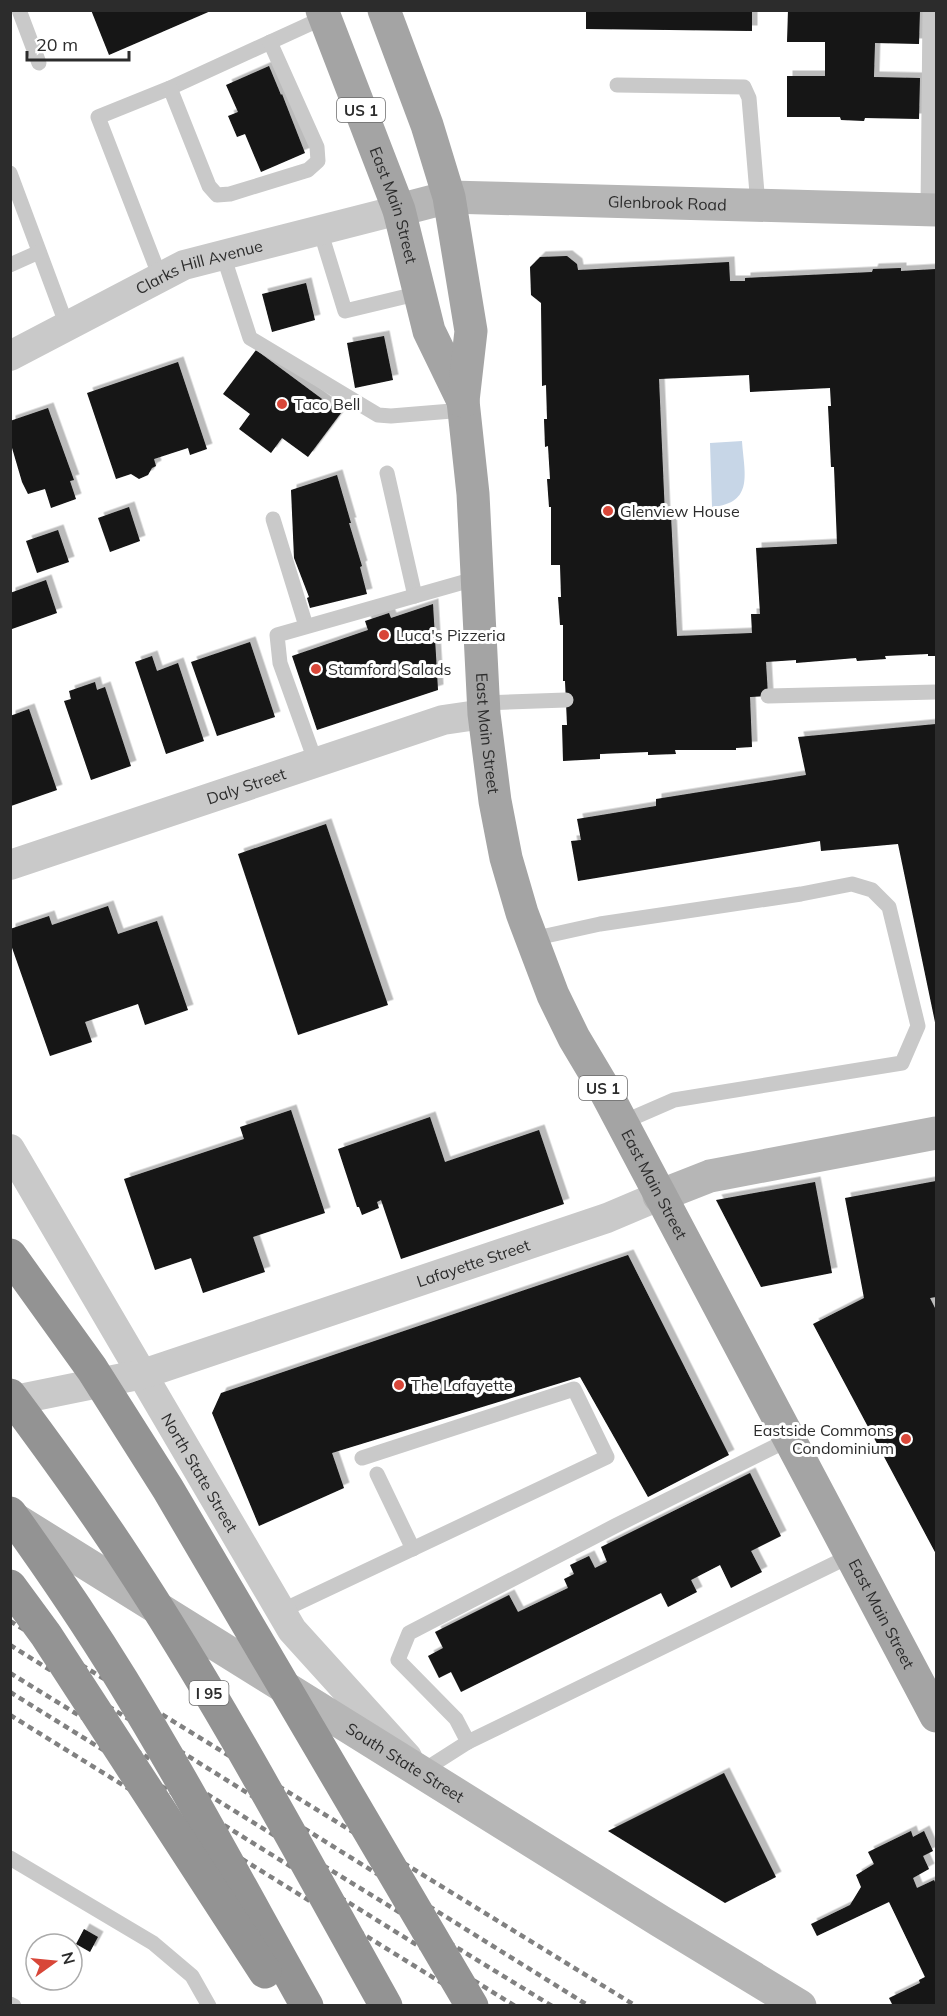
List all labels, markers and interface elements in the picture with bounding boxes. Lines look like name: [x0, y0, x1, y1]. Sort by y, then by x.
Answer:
scale bar: [27, 24, 129, 62]
text: 20 m: [36, 33, 78, 56]
road number: US 1: [337, 98, 385, 122]
street label: East Main Street: [366, 144, 422, 266]
street label: Glenbrook Road: [608, 191, 727, 214]
street label: Clarks Hill Avenue: [132, 235, 265, 299]
place label: Taco Bell: [294, 394, 360, 414]
marker: Taco Bell: [275, 397, 289, 411]
place label: Glenview House: [620, 501, 740, 521]
marker: Glenview House: [601, 504, 615, 518]
place label: Luca's Pizzeria: [396, 625, 506, 645]
marker: Luca's Pizzeria: [377, 628, 391, 642]
place label: Stamford Salads: [328, 659, 452, 679]
marker: Stamford Salads: [309, 662, 323, 676]
street label: East Main Street: [472, 672, 504, 795]
street label: Daly Street: [204, 763, 289, 808]
road number: US 1: [579, 1076, 627, 1100]
street label: East Main Street: [617, 1126, 692, 1243]
street label: Lafayette Street: [414, 1235, 533, 1291]
place label: The Lafayette: [411, 1375, 513, 1395]
marker: The Lafayette: [392, 1378, 406, 1392]
street label: North State Street: [157, 1409, 242, 1536]
place label: Eastside Commons Condominium: [753, 1420, 894, 1458]
marker: Eastside Commons Condominium: [899, 1432, 913, 1446]
street label: East Main Street: [845, 1555, 919, 1672]
road number: I 95: [190, 1681, 228, 1705]
street label: South State Street: [342, 1718, 468, 1807]
north arrow: [24, 1932, 84, 1992]
text: N: [57, 1950, 80, 1967]

